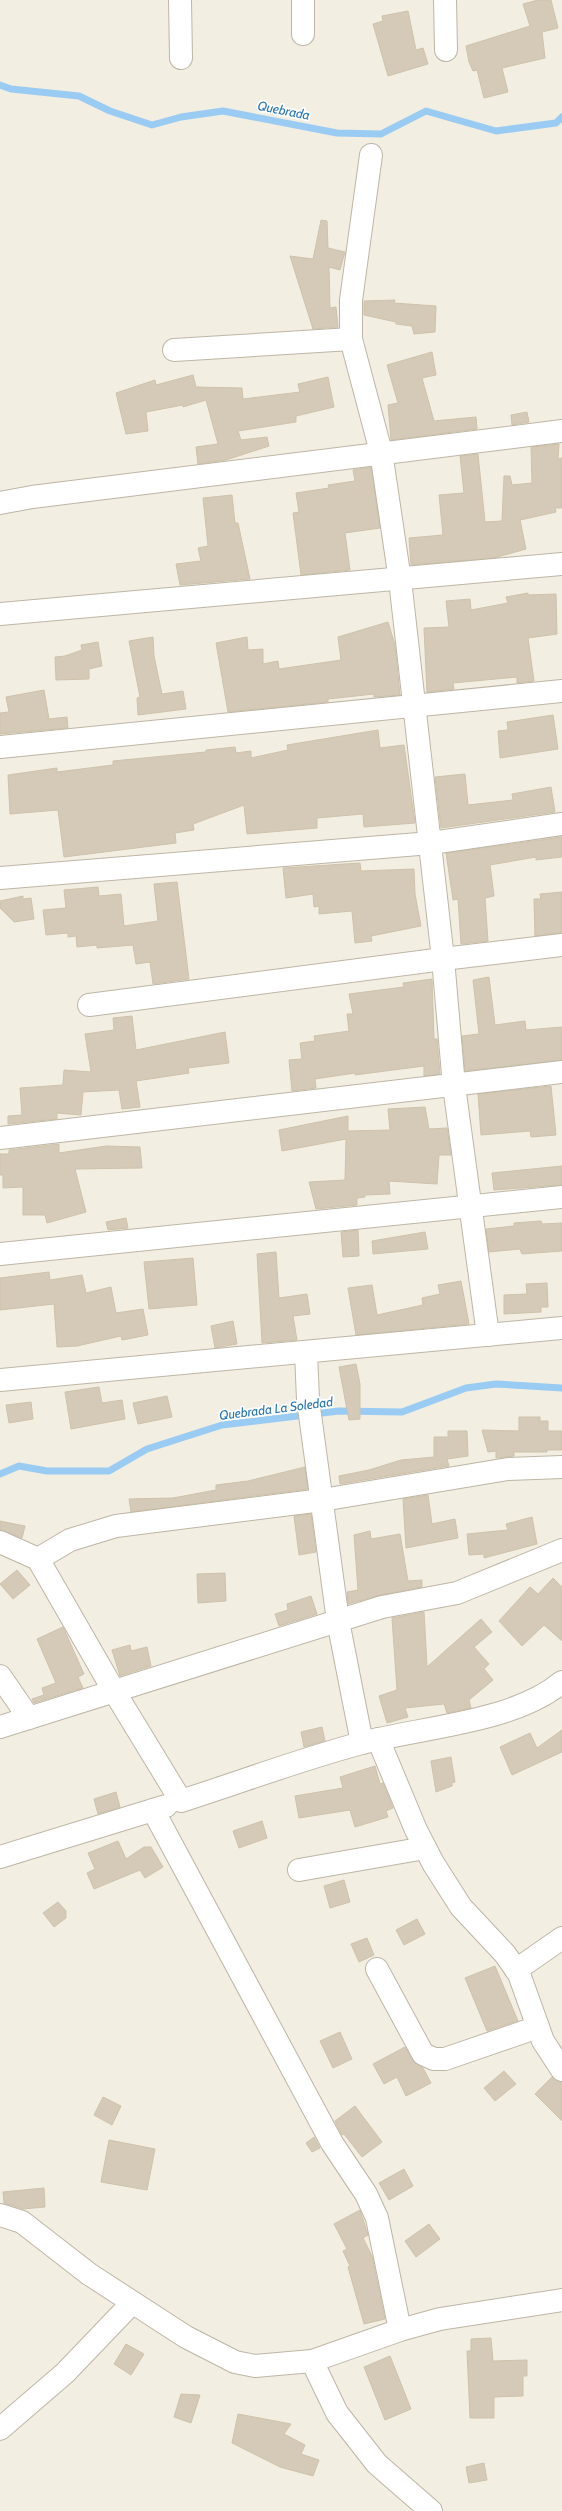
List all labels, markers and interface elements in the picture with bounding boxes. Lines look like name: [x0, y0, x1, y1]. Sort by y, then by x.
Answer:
water label: Quebrada: [256, 97, 312, 123]
water label: Quebrada La Soledad: [218, 1393, 334, 1423]

